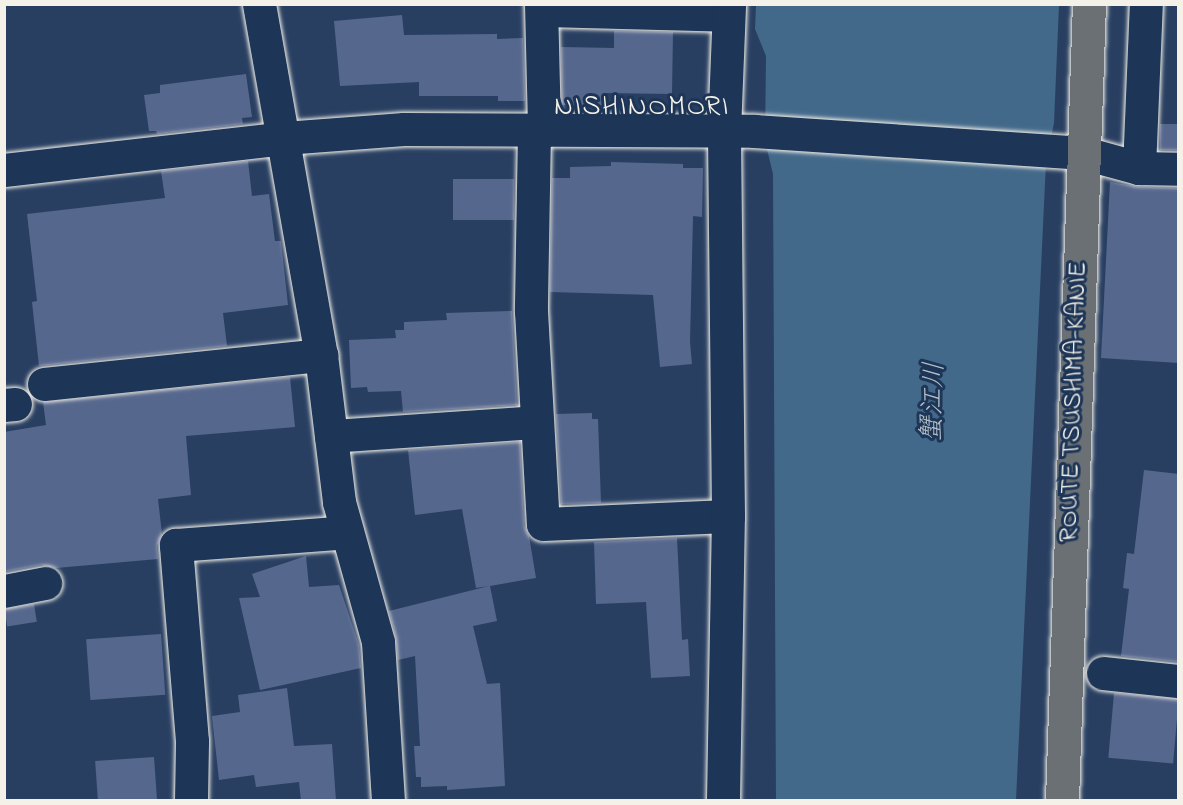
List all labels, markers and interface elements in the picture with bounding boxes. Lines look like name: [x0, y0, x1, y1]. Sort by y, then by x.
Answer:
district label: NISHINOMORI: [554, 91, 730, 125]
street label: ROUTE TSUSHIMA-KANIE: [1055, 261, 1095, 543]
water label: 蟹江川: [916, 361, 952, 443]

